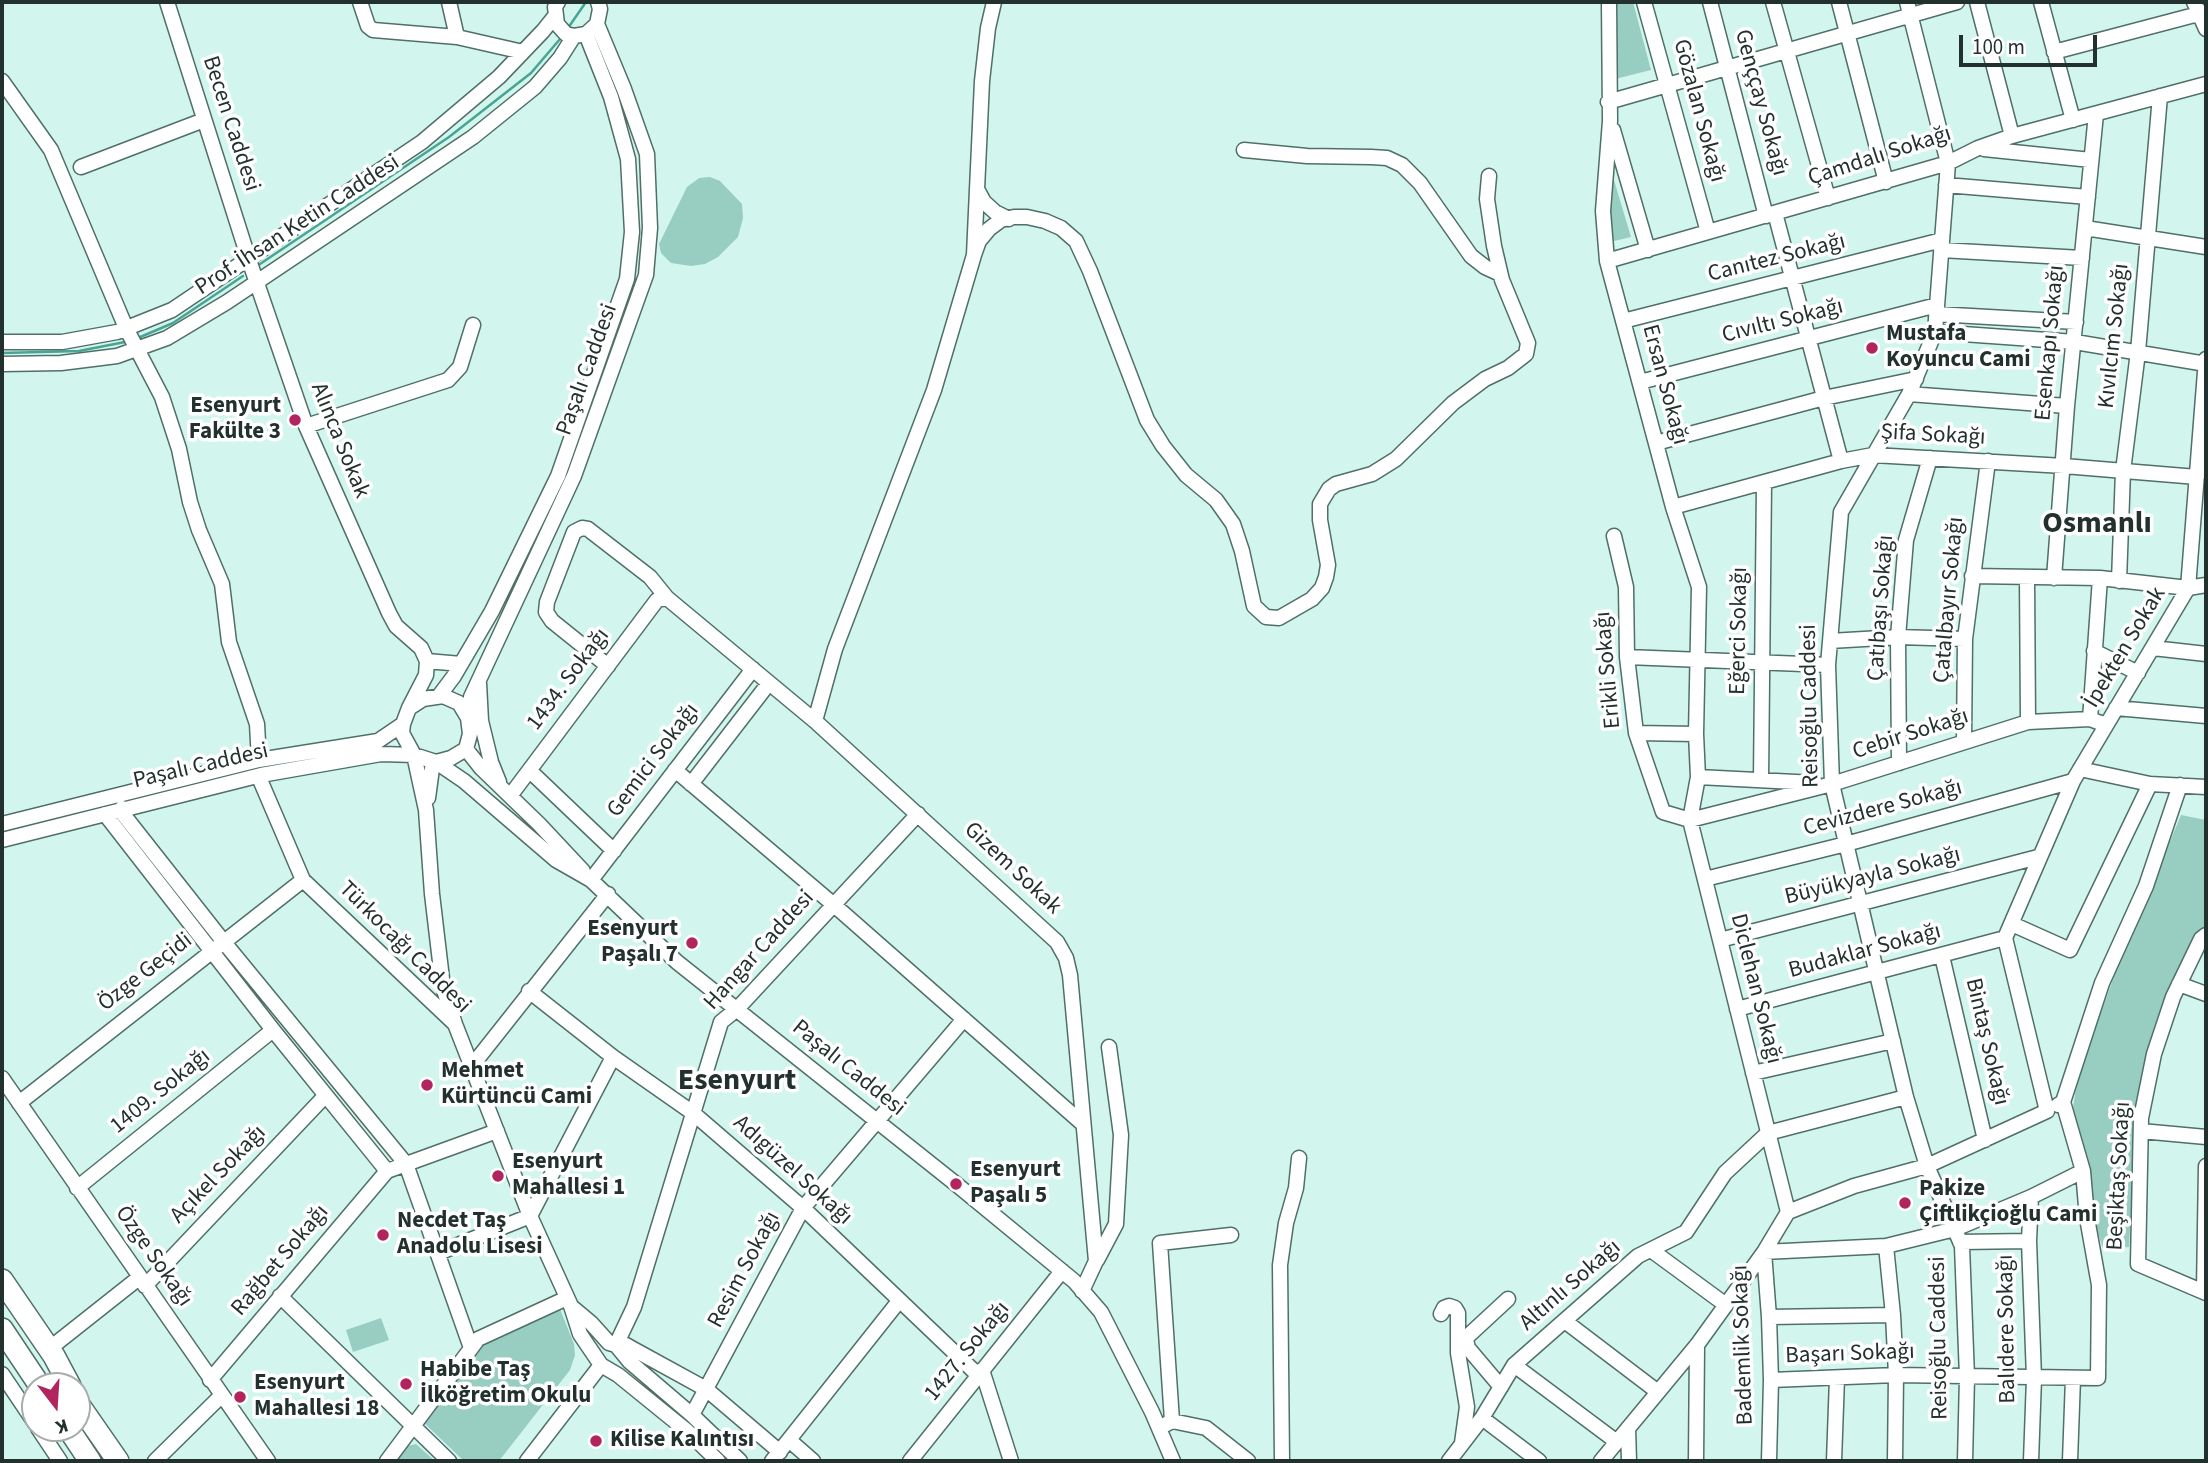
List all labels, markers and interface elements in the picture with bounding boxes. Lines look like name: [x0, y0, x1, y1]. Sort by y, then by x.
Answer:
scale bar: [1963, 21, 2101, 65]
street label: Genççay Sokağı: [1727, 27, 1793, 179]
text: 100 m: [1972, 32, 2025, 62]
street label: Gözalan Sokağı: [1666, 37, 1730, 185]
street label: Becen Caddesi: [195, 53, 265, 195]
street label: Çamdalı Sokağı: [1805, 121, 1955, 193]
street label: Prof. İhsan Ketin Caddesi: [191, 150, 405, 302]
street label: Canıtez Sokağı: [1705, 229, 1849, 289]
street label: Kıvılcım Sokağı: [2094, 262, 2136, 410]
street label: Esenkapı Sokağı: [2030, 264, 2072, 422]
street label: Cıvıltı Sokağı: [1720, 294, 1846, 350]
street label: Paşalı Caddesi: [551, 300, 625, 440]
place label: Mustafa Koyuncu Cami: [1886, 321, 2031, 375]
street label: Ersan Sokağı: [1635, 322, 1693, 448]
marker: Mustafa Koyuncu Cami: [1864, 340, 1880, 356]
street label: Alınca Sokak: [303, 379, 375, 503]
place label: Esenyurt Fakülte 3: [189, 393, 281, 447]
marker: Esenyurt Fakülte 3: [287, 412, 303, 428]
street label: Şifa Sokağı: [1880, 419, 1986, 453]
district label: Osmanlı: [2042, 507, 2152, 543]
street label: Çatalbayır Sokağı: [1929, 516, 1971, 684]
street label: Çatıbaşı Sokağı: [1863, 534, 1901, 682]
street label: Eğerci Sokağı: [1725, 567, 1755, 695]
street label: İpekten Sokak: [2079, 583, 2173, 713]
street label: Erikli Sokağı: [1590, 610, 1628, 730]
street label: 1434. Sokağı: [522, 623, 616, 737]
street label: Reisoğlu Caddesi: [1796, 624, 1826, 788]
street label: Gemici Sokağı: [602, 698, 706, 824]
street label: Cebir Sokağı: [1850, 703, 1972, 767]
street label: Paşalı Caddesi: [131, 738, 271, 796]
street label: Cevizdere Sokağı: [1801, 775, 1965, 843]
street label: Gizem Sokak: [957, 817, 1067, 921]
street label: Büyükyayla Sokağı: [1782, 842, 1964, 912]
street label: Türkocağı Caddesi: [332, 876, 476, 1020]
street label: Hangar Caddesi: [699, 885, 821, 1017]
street label: Diclehan Sokağı: [1723, 911, 1787, 1067]
place label: Esenyurt Paşalı 7: [587, 916, 678, 970]
street label: Budaklar Sokağı: [1786, 918, 1944, 986]
street label: Özge Geçidi: [93, 928, 199, 1018]
marker: Esenyurt Paşalı 7: [684, 935, 700, 951]
street label: Bintaş Sokağı: [1958, 976, 2014, 1108]
street label: Paşalı Caddesi: [786, 1015, 910, 1123]
street label: 1409. Sokağı: [105, 1043, 217, 1141]
place label: Mehmet Kürtüncü Cami: [441, 1058, 592, 1112]
district label: Esenyurt: [678, 1064, 796, 1100]
marker: Mehmet Kürtüncü Cami: [419, 1077, 435, 1093]
street label: Beşiktaş Sokağı: [2102, 1101, 2138, 1251]
street label: Adıgüzel Sokağı: [727, 1110, 857, 1232]
street label: Açıkel Sokağı: [165, 1120, 273, 1230]
place label: Esenyurt Mahallesi 1: [512, 1149, 625, 1203]
place label: Esenyurt Paşalı 5: [970, 1157, 1061, 1211]
marker: Esenyurt Mahallesi 1: [490, 1168, 506, 1184]
marker: Esenyurt Paşalı 5: [948, 1176, 964, 1192]
place label: Pakize Çiftlikçioğlu Cami: [1919, 1176, 2097, 1230]
marker: Pakize Çiftlikçioğlu Cami: [1897, 1195, 1913, 1211]
street label: Rağbet Sokağı: [226, 1200, 336, 1322]
street label: Özge Sokağı: [108, 1201, 198, 1313]
street label: Resim Sokağı: [703, 1207, 787, 1333]
place label: Necdet Taş Anadolu Lisesi: [397, 1208, 543, 1262]
marker: Necdet Taş Anadolu Lisesi: [375, 1227, 391, 1243]
street label: Altınlı Sokağı: [1515, 1234, 1627, 1338]
street label: Balıdere Sokağı: [1993, 1254, 2023, 1404]
street label: Reisoğlu Caddesi: [1925, 1256, 1955, 1420]
street label: Bademlik Sokağı: [1727, 1264, 1761, 1426]
street label: 1427. Sokağı: [919, 1296, 1017, 1408]
street label: Başarı Sokağı: [1785, 1339, 1915, 1371]
place label: Habibe Taş İlköğretim Okulu: [420, 1357, 591, 1411]
place label: Esenyurt Mahallesi 18: [254, 1370, 379, 1424]
north arrow: [21, 1372, 91, 1442]
marker: Habibe Taş İlköğretim Okulu: [398, 1376, 414, 1392]
marker: Esenyurt Mahallesi 18: [232, 1389, 248, 1405]
text: K: [52, 1411, 71, 1440]
place label: Kilise Kalıntısı: [610, 1427, 754, 1455]
marker: Kilise Kalıntısı: [588, 1433, 604, 1449]

